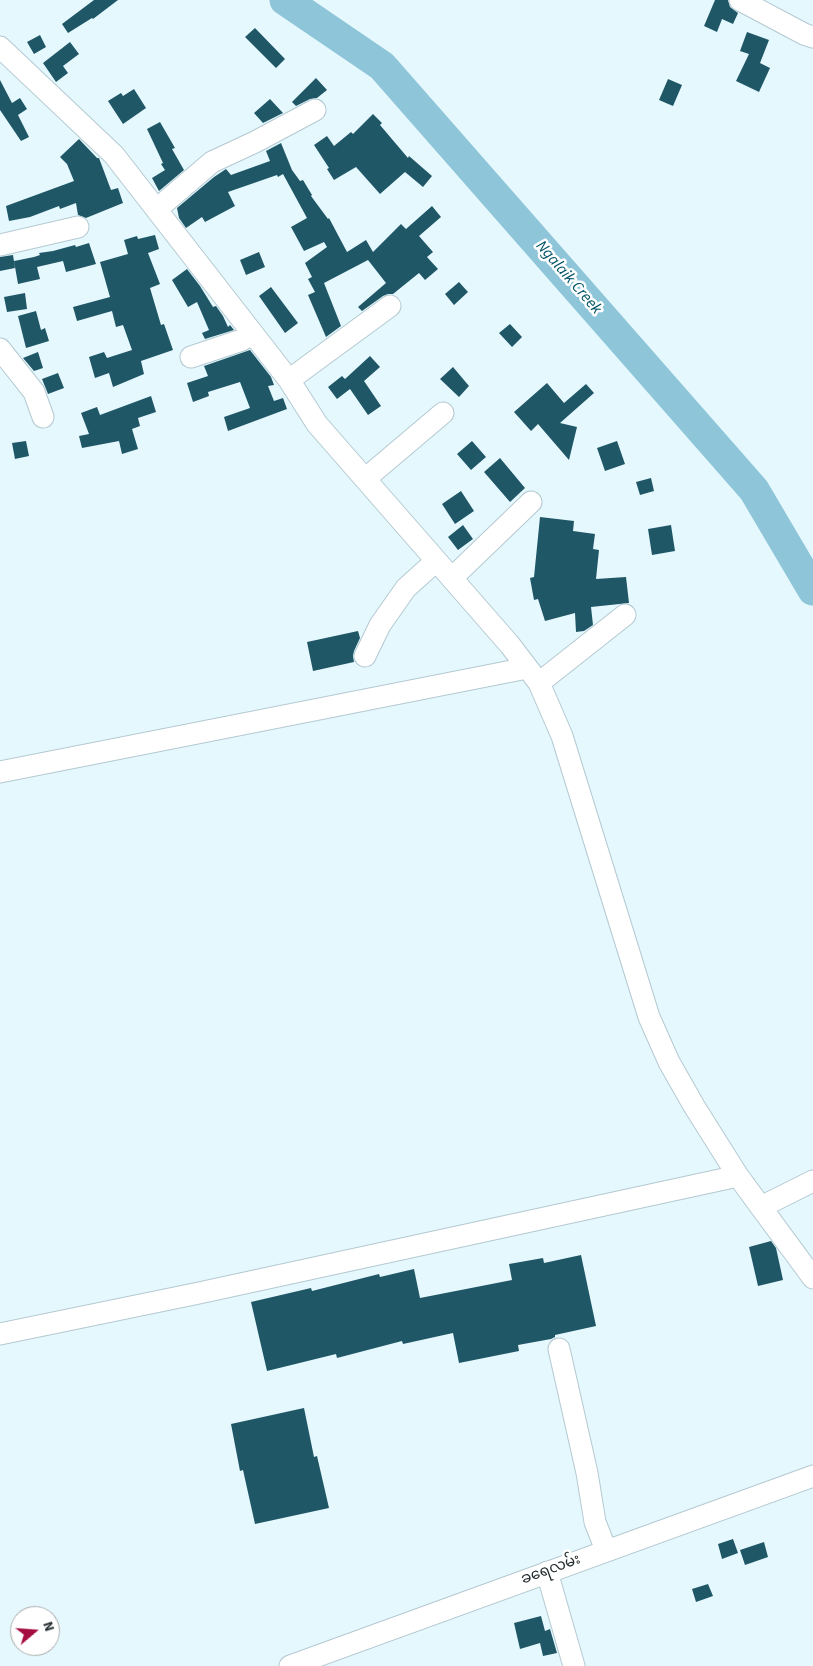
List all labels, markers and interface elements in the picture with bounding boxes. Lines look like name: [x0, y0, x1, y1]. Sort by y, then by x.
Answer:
water label: Ngalaik Creek: [531, 237, 605, 319]
street label: ခရေလမ်း: [519, 1551, 583, 1589]
north arrow: [10, 1606, 60, 1656]
text: N: [37, 1619, 59, 1634]

